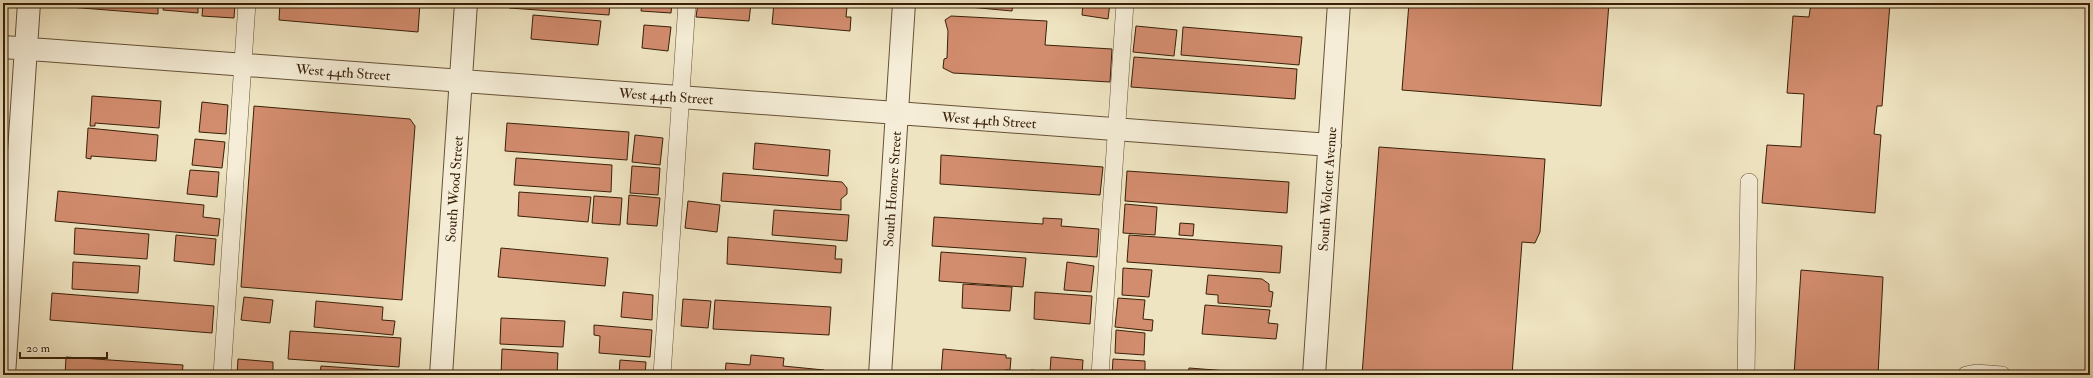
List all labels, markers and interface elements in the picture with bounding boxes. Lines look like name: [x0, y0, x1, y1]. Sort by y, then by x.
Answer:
street label: West 44th Street: [294, 61, 391, 84]
street label: West 44th Street: [617, 85, 714, 108]
street label: West 44th Street: [940, 109, 1037, 132]
street label: South Wolcott Avenue: [1315, 126, 1340, 252]
street label: South Honore Street: [880, 130, 905, 248]
street label: South Wood Street: [442, 135, 467, 243]
scale bar: [20, 334, 107, 360]
text: 20 m: [26, 341, 51, 356]

